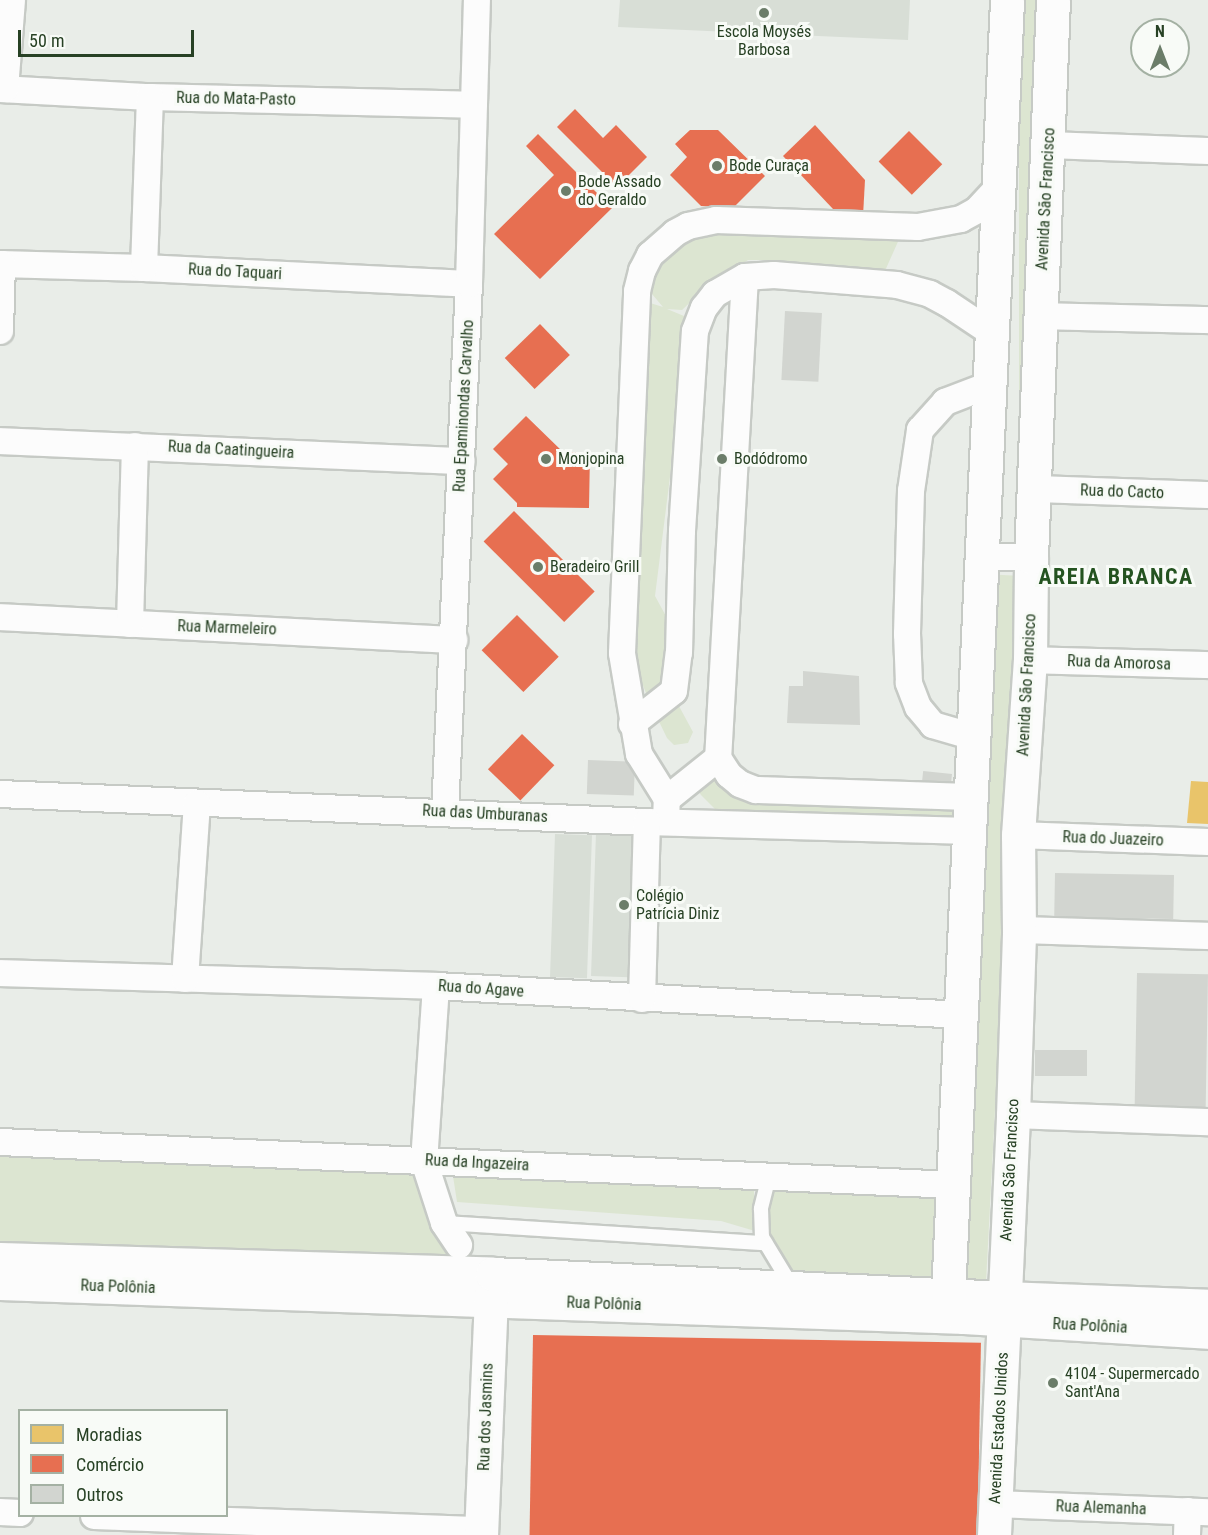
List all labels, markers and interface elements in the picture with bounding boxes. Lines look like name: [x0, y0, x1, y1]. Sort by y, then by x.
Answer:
marker: Escola Moysés Barbosa: [757, 6, 771, 20]
scale bar: [21, 18, 196, 56]
north arrow: [1130, 18, 1190, 78]
place label: Escola Moysés Barbosa: [717, 22, 811, 60]
text: N: [1155, 22, 1165, 41]
text: 50 m: [29, 30, 64, 51]
street label: Rua do Mata-Pasto: [176, 88, 296, 110]
street label: Avenida São Francisco: [1033, 127, 1059, 271]
place label: Bode Curaça: [729, 156, 809, 176]
marker: Bode Curaça: [710, 159, 724, 173]
place label: Bode Assado do Geraldo: [578, 172, 661, 210]
marker: Bode Assado do Geraldo: [559, 184, 573, 198]
street label: Rua do Taquari: [187, 260, 283, 284]
street label: Rua Epaminondas Carvalho: [450, 319, 478, 493]
street label: Rua da Caatingueira: [167, 437, 295, 463]
place label: Monjopina: [558, 449, 624, 469]
place label: Bodódromo: [734, 449, 807, 469]
marker: Monjopina: [539, 452, 553, 466]
marker: Bodódromo: [715, 452, 729, 466]
street label: Rua do Cacto: [1080, 481, 1164, 503]
place label: Beradeiro Grill: [550, 557, 639, 577]
marker: Beradeiro Grill: [531, 560, 545, 574]
district label: AREIA BRANCA: [1038, 564, 1194, 590]
street label: Avenida São Francisco: [1014, 613, 1040, 757]
street label: Rua Marmeleiro: [177, 617, 277, 639]
street label: Rua da Amorosa: [1067, 652, 1171, 674]
street label: Rua das Umburanas: [422, 801, 548, 827]
street label: Rua do Juazeiro: [1062, 828, 1164, 850]
place label: Colégio Patrícia Diniz: [636, 886, 719, 924]
marker: Colégio Patrícia Diniz: [617, 898, 631, 912]
street label: Rua do Agave: [437, 976, 525, 1002]
street label: Avenida São Francisco: [997, 1098, 1023, 1242]
street label: Rua da Ingazeira: [424, 1151, 530, 1175]
street label: Rua Polônia: [80, 1276, 156, 1298]
street label: Rua Polônia: [566, 1293, 642, 1315]
street label: Rua Polônia: [1052, 1314, 1128, 1338]
street label: Avenida Estados Unidos: [985, 1352, 1013, 1504]
street label: Rua dos Jasmins: [475, 1363, 497, 1471]
place label: 4104 - Supermercado Sant'Ana: [1065, 1364, 1200, 1402]
marker: 4104 - Supermercado Sant'Ana: [1046, 1376, 1060, 1390]
legend: [18, 1409, 228, 1517]
text: Moradias: [76, 1424, 142, 1445]
text: Comércio: [76, 1454, 144, 1475]
text: Outros: [76, 1484, 123, 1505]
street label: Rua Alemanha: [1055, 1497, 1147, 1519]

